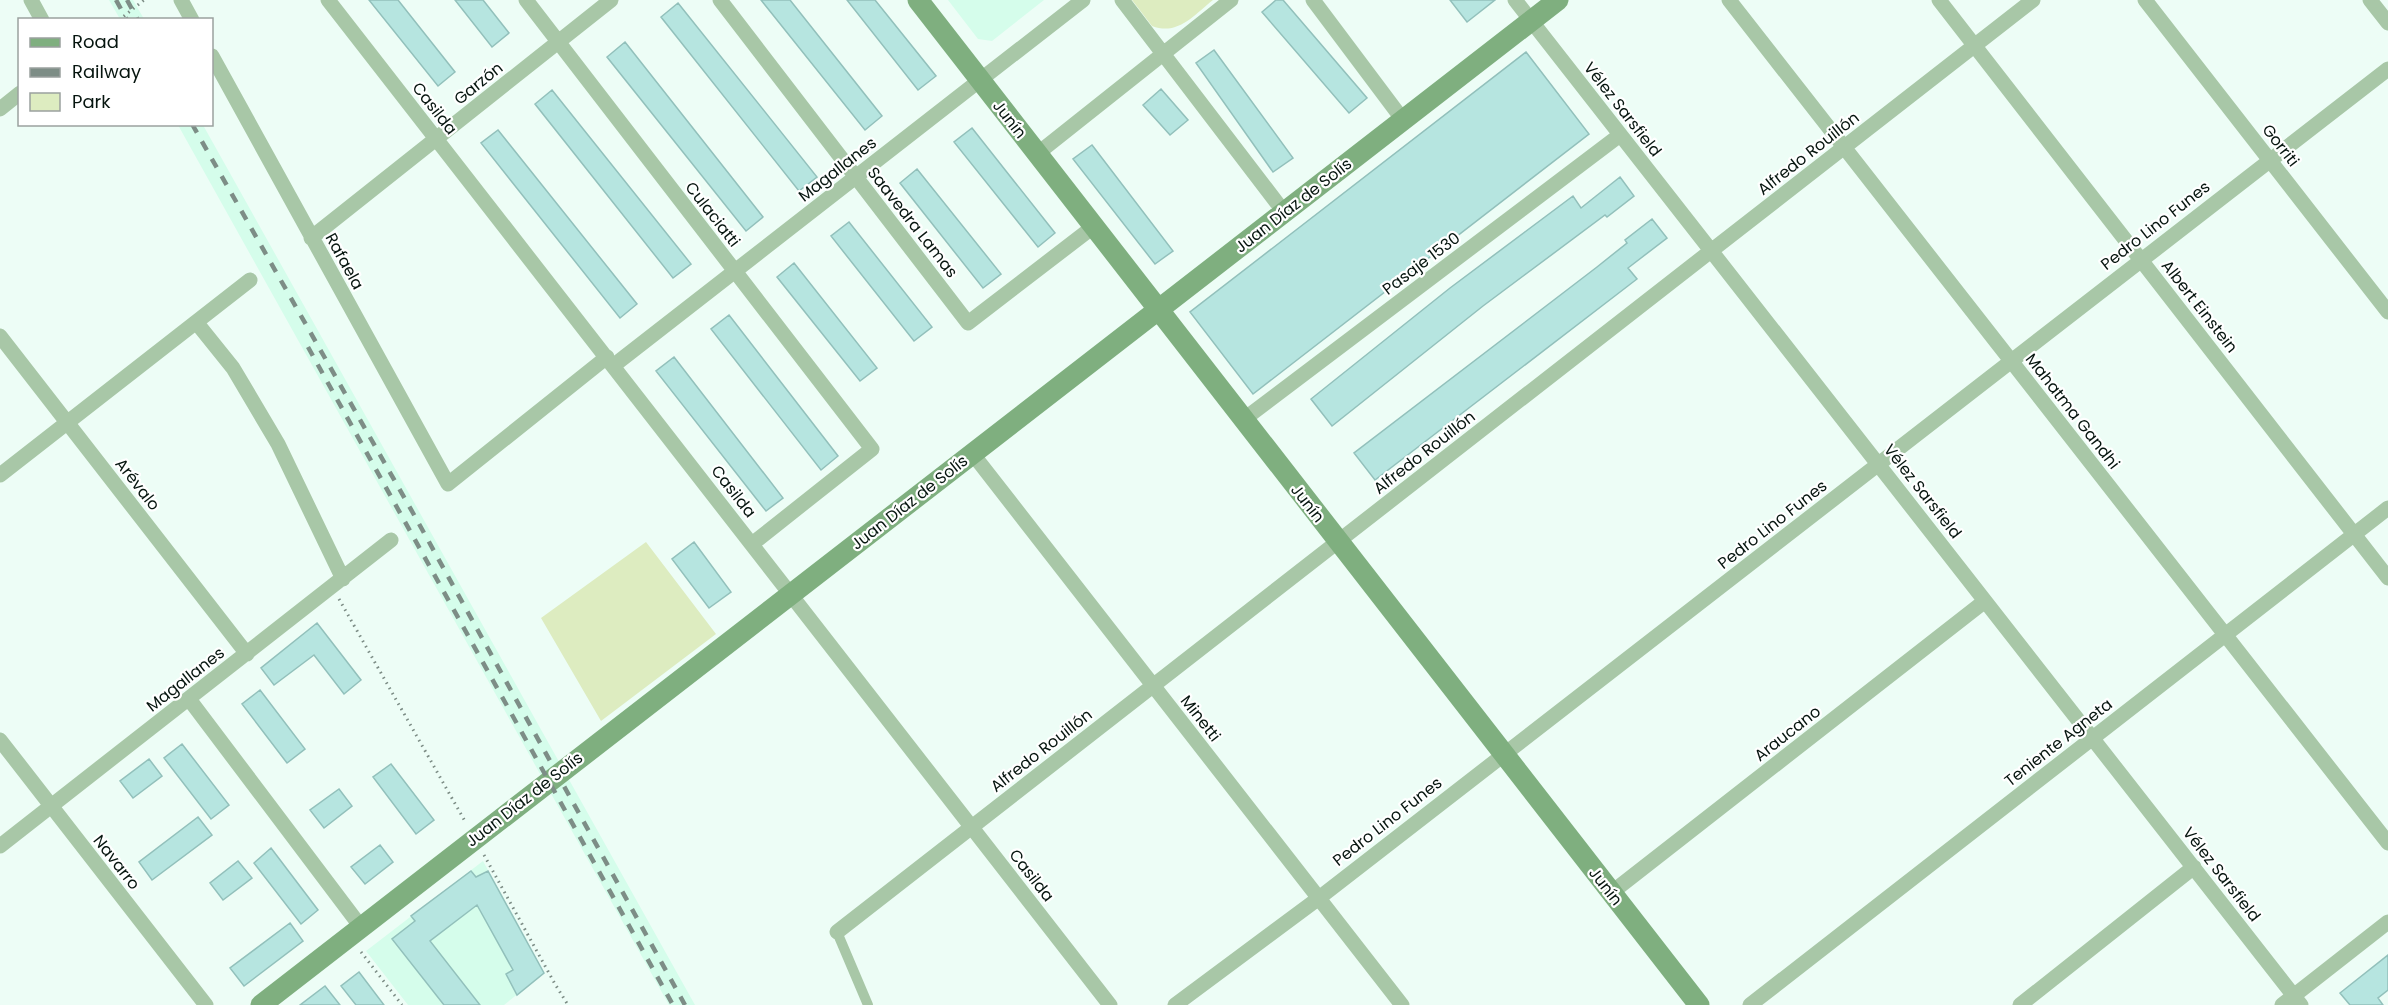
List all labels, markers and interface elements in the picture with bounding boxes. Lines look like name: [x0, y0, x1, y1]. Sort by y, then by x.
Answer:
legend: [18, 18, 213, 126]
text: Road: [72, 29, 119, 54]
street label: Garzón: [449, 57, 508, 110]
street label: Vélez Sarsfield: [1578, 57, 1667, 162]
text: Railway: [72, 59, 141, 84]
street label: Casilda: [407, 77, 462, 139]
text: Park: [72, 89, 111, 114]
street label: Junín: [987, 95, 1032, 143]
street label: Alfredo Rouillón: [1752, 106, 1864, 201]
street label: Gorriti: [2257, 119, 2305, 171]
street label: Magallanes: [793, 132, 881, 207]
street label: Juan Díaz de Solís: [1230, 152, 1357, 258]
street label: Saavedra Lamas: [862, 162, 963, 283]
street label: Pedro Lino Funes: [2096, 175, 2215, 275]
street label: Culaciatti: [680, 177, 745, 252]
street label: Pasaje 1530: [1378, 227, 1465, 300]
street label: Rafaela: [320, 229, 369, 294]
street label: Albert Einstein: [2156, 255, 2243, 358]
street label: Mahatma Gandhi: [2020, 348, 2125, 474]
street label: Alfredo Rouillón: [1368, 405, 1480, 500]
street label: Vélez Sarsfield: [1878, 439, 1967, 544]
street label: Juan Díaz de Solís: [846, 449, 973, 555]
street label: Arévalo: [110, 453, 165, 515]
street label: Casilda: [706, 460, 761, 522]
street label: Pedro Lino Funes: [1713, 474, 1832, 574]
street label: Junín: [1285, 479, 1330, 527]
street label: Magallanes: [141, 642, 229, 717]
street label: Minetti: [1175, 690, 1226, 746]
street label: Teniente Agneta: [1999, 693, 2117, 792]
street label: Araucano: [1749, 700, 1825, 767]
street label: Alfredo Rouillón: [985, 703, 1097, 798]
street label: Juan Díaz de Solís: [461, 746, 588, 852]
street label: Pedro Lino Funes: [1328, 771, 1447, 871]
street label: Vélez Sarsfield: [2177, 822, 2266, 927]
street label: Navarro: [88, 830, 145, 895]
street label: Casilda: [1004, 844, 1059, 906]
street label: Junín: [1583, 862, 1628, 910]

